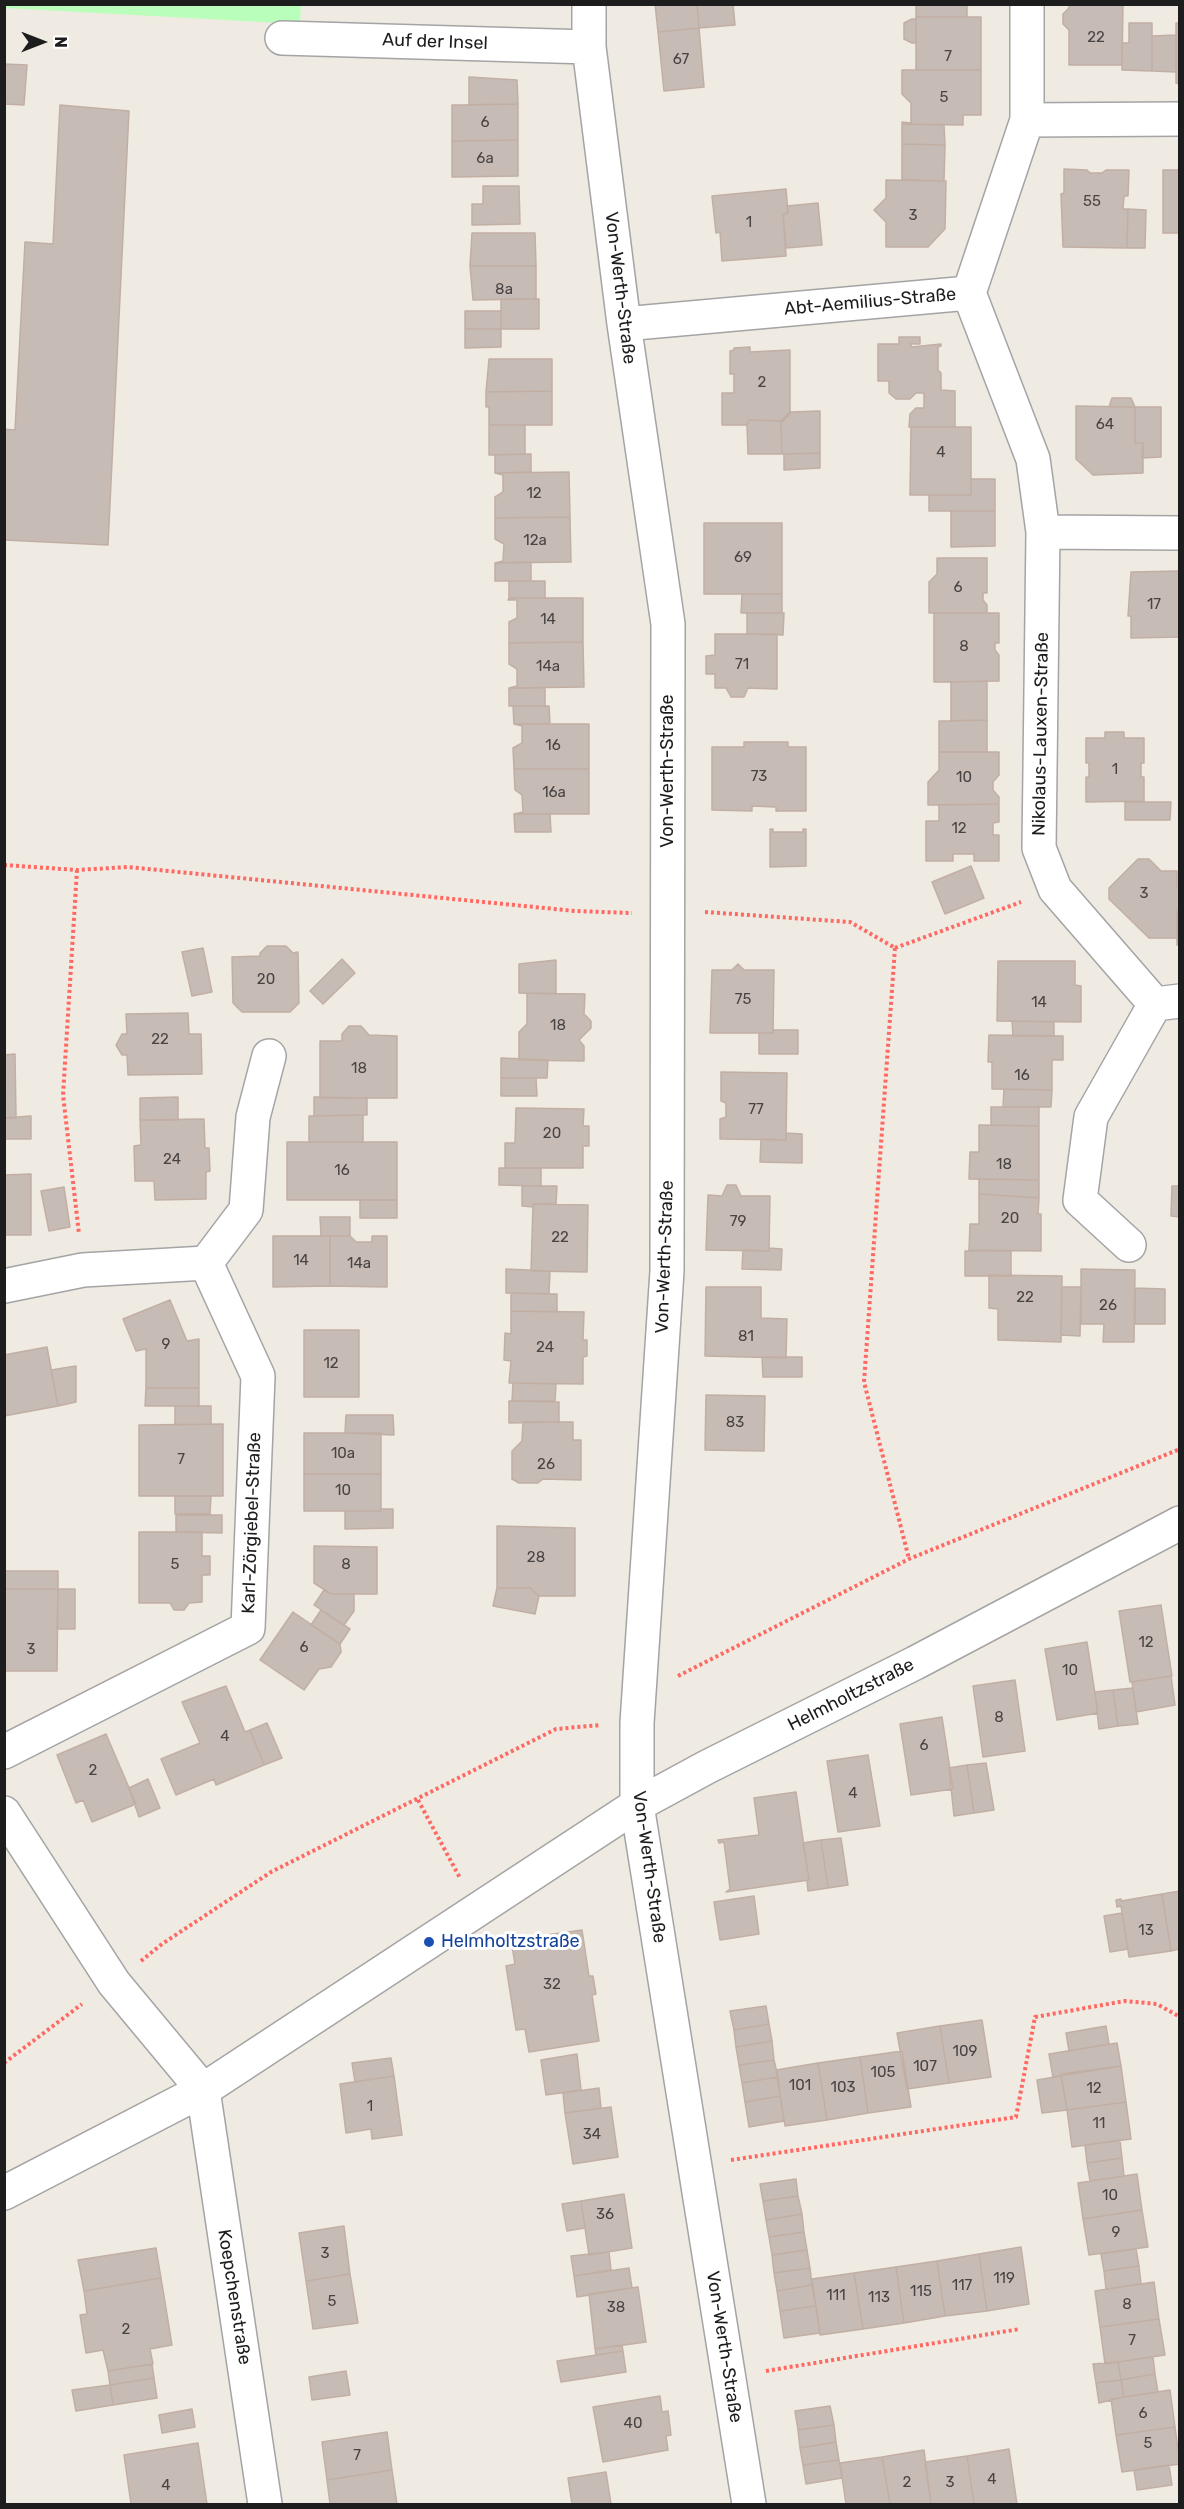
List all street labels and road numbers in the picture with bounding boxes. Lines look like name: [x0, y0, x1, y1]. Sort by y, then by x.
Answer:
street label: Auf der Insel: [382, 29, 488, 55]
street label: Von-Werth-Straße: [600, 211, 640, 365]
street label: Abt-Aemilius-Straße: [783, 284, 957, 320]
street label: Nikolaus-Lauxen-Straße: [1028, 632, 1054, 836]
street label: Von-Werth-Straße: [657, 694, 679, 848]
street label: Von-Werth-Straße: [652, 1180, 678, 1334]
street label: Karl-Zörgiebel-Straße: [238, 1432, 266, 1614]
street label: Helmholtzstraße: [784, 1654, 918, 1736]
street label: Von-Werth-Straße: [628, 1790, 670, 1944]
street label: Koepchenstraße: [213, 2228, 255, 2366]
street label: Von-Werth-Straße: [701, 2270, 747, 2424]

